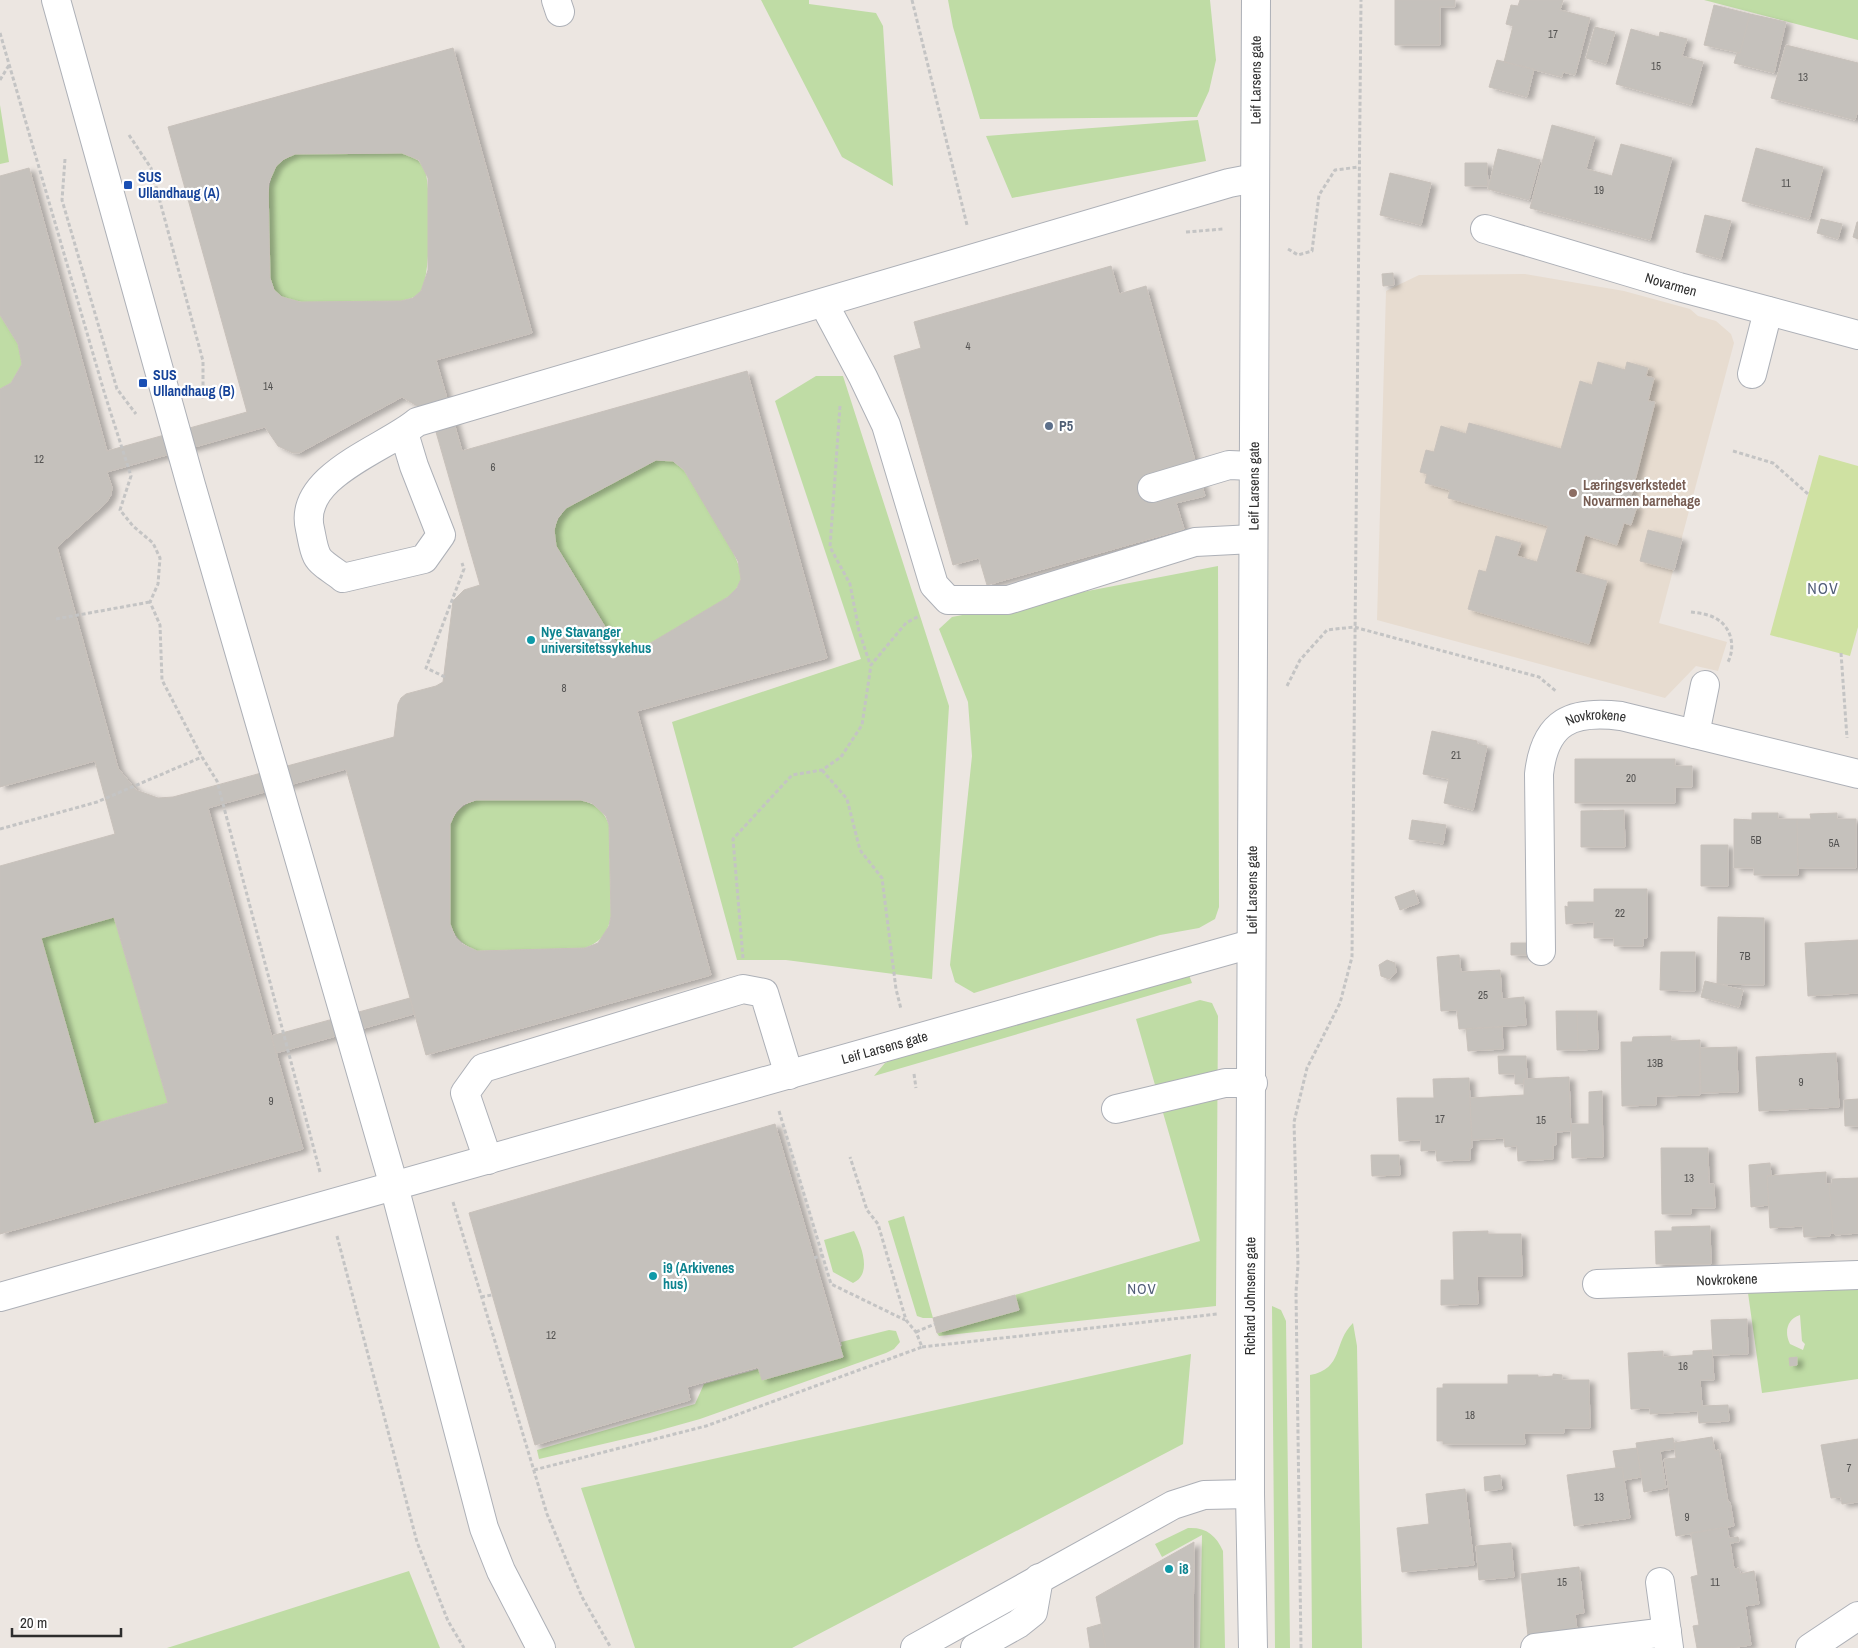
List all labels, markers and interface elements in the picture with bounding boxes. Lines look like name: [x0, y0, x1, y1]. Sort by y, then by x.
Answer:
house number: 17: [1548, 27, 1558, 41]
street label: Leif Larsens gate: [1246, 36, 1265, 125]
house number: 15: [1651, 59, 1661, 73]
house number: 13: [1798, 70, 1808, 84]
place label: SUS Ullandhaug (A): [138, 168, 220, 202]
house number: 11: [1781, 176, 1791, 190]
marker: SUS Ullandhaug (A): [122, 179, 134, 191]
house number: 19: [1594, 183, 1604, 197]
street label: Novarmen: [1643, 268, 1699, 300]
house number: 4: [965, 339, 971, 353]
place label: SUS Ullandhaug (B): [153, 366, 235, 400]
marker: SUS Ullandhaug (B): [137, 377, 149, 389]
house number: 14: [263, 379, 273, 393]
place label: P5: [1059, 417, 1074, 435]
marker: P5: [1043, 420, 1055, 432]
street label: Leif Larsens gate: [1245, 442, 1263, 531]
house number: 12: [34, 452, 44, 466]
house number: 6: [490, 460, 496, 474]
place label: Læringsverkstedet Novarmen barnehage: [1583, 476, 1700, 510]
marker: Læringsverkstedet Novarmen barnehage: [1567, 487, 1579, 499]
district label: NOV: [1807, 577, 1839, 599]
place label: Nye Stavanger universitetssykehus: [541, 623, 651, 657]
marker: Nye Stavanger universitetssykehus: [525, 634, 537, 646]
house number: 8: [561, 681, 567, 695]
street label: Novkrokene: [1562, 705, 1628, 730]
house number: 21: [1451, 748, 1461, 762]
house number: 20: [1626, 771, 1636, 785]
house number: 5B: [1750, 833, 1762, 847]
house number: 5A: [1828, 836, 1840, 850]
street label: Leif Larsens gate: [1243, 846, 1261, 935]
house number: 22: [1615, 906, 1625, 920]
house number: 7B: [1739, 949, 1751, 963]
house number: 25: [1478, 988, 1488, 1002]
street label: Leif Larsens gate: [839, 1027, 930, 1068]
house number: 13B: [1647, 1056, 1663, 1070]
house number: 9: [1798, 1075, 1804, 1089]
house number: 9: [268, 1094, 274, 1108]
house number: 17: [1435, 1112, 1445, 1126]
house number: 15: [1536, 1113, 1546, 1127]
house number: 13: [1684, 1171, 1694, 1185]
street label: Richard Johnsens gate: [1241, 1237, 1259, 1355]
place label: i9 (Arkivenes hus): [663, 1259, 734, 1293]
street label: Novkrokene: [1696, 1269, 1758, 1290]
marker: i9 (Arkivenes hus): [647, 1270, 659, 1282]
district label: NOV: [1127, 1278, 1157, 1299]
house number: 12: [546, 1328, 556, 1342]
house number: 16: [1678, 1359, 1688, 1373]
house number: 18: [1465, 1408, 1475, 1422]
house number: 7: [1846, 1461, 1852, 1475]
house number: 13: [1594, 1490, 1604, 1504]
house number: 9: [1684, 1510, 1690, 1524]
place label: i8: [1179, 1560, 1189, 1578]
marker: i8: [1163, 1563, 1175, 1575]
house number: 15: [1557, 1575, 1567, 1589]
house number: 11: [1710, 1575, 1720, 1589]
scale bar: [12, 1606, 121, 1638]
text: 20 m: [20, 1612, 47, 1633]

